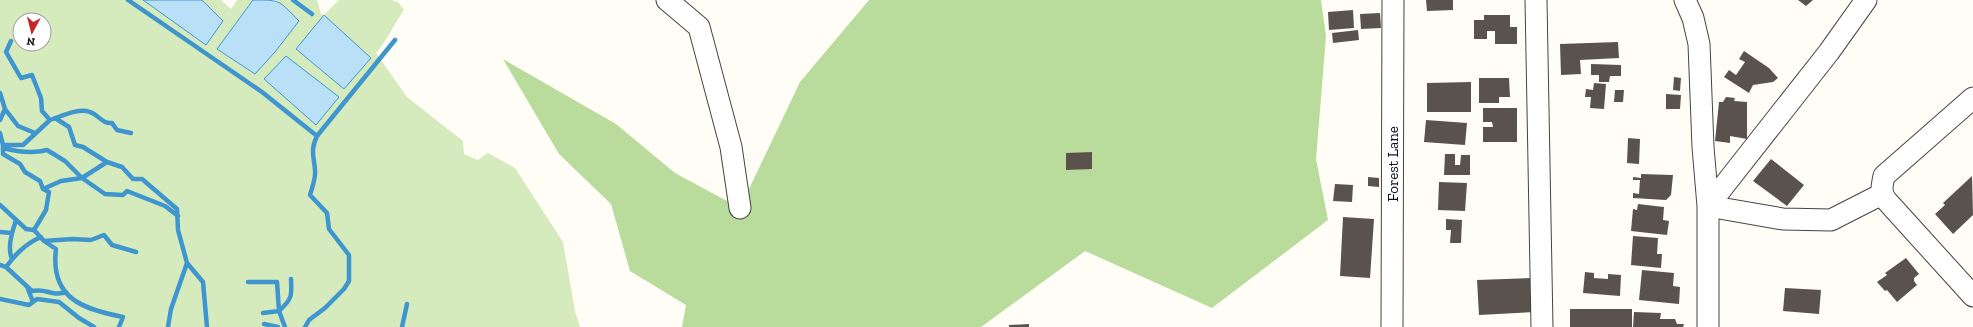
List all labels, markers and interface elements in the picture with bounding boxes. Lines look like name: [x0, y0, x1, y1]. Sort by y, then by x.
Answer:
north arrow: [12, 12, 52, 52]
text: N: [25, 34, 36, 48]
street label: Forest Lane: [1384, 126, 1402, 202]

